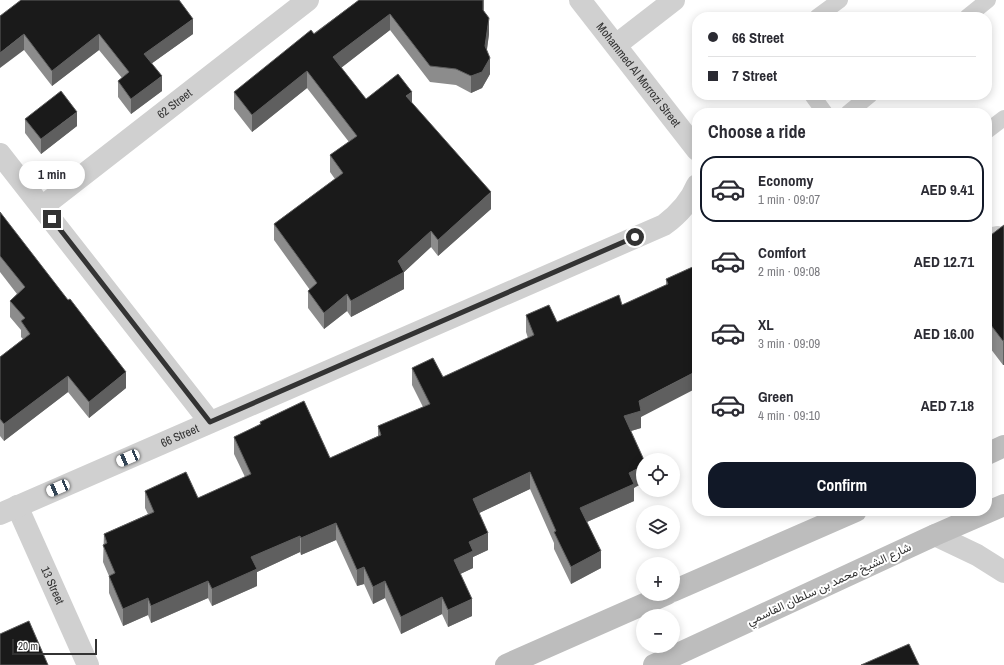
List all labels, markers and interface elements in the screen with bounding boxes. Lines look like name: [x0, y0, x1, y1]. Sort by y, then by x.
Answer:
street label: Mohammed Al Morrozi Street: [593, 19, 684, 131]
text: 66 Street: [732, 27, 784, 48]
text: 7 Street: [732, 65, 777, 86]
street label: 62 Street: [154, 85, 195, 122]
text: Choose a ride: [708, 119, 806, 144]
callout: 1 min: [19, 161, 85, 189]
text: 1 min: [38, 166, 66, 183]
text: Economy: [758, 170, 813, 191]
icon: car: [710, 171, 746, 207]
text: AED 9.41: [921, 179, 974, 200]
text: 1 min · 09:07: [758, 191, 820, 208]
route end: [43, 210, 61, 228]
route start: [626, 228, 644, 246]
text: Comfort: [758, 242, 806, 263]
icon: car: [710, 243, 746, 279]
text: AED 12.71: [914, 251, 974, 272]
text: 2 min · 09:08: [758, 263, 820, 280]
text: XL: [758, 314, 774, 335]
icon: car: [710, 315, 746, 351]
text: AED 16.00: [914, 323, 974, 344]
text: 3 min · 09:09: [758, 335, 820, 352]
text: Green: [758, 386, 794, 407]
icon: car: [710, 387, 746, 423]
text: AED 7.18: [921, 395, 974, 416]
text: 4 min · 09:10: [758, 407, 820, 424]
street label: 66 Street: [158, 420, 201, 451]
car: [115, 448, 141, 468]
map controls: [636, 453, 680, 653]
button: locate: [636, 453, 680, 497]
button: Confirm: [708, 462, 976, 508]
car: [45, 478, 71, 498]
button: layers: [636, 505, 680, 549]
street label: شارع الشيخ محمد بن سلطان القاسمي: [744, 539, 915, 631]
button: +: [636, 557, 680, 601]
street label: 13 Street: [37, 564, 68, 607]
button: −: [636, 609, 680, 653]
scale bar: [12, 637, 97, 656]
text: 20 m: [18, 639, 38, 653]

